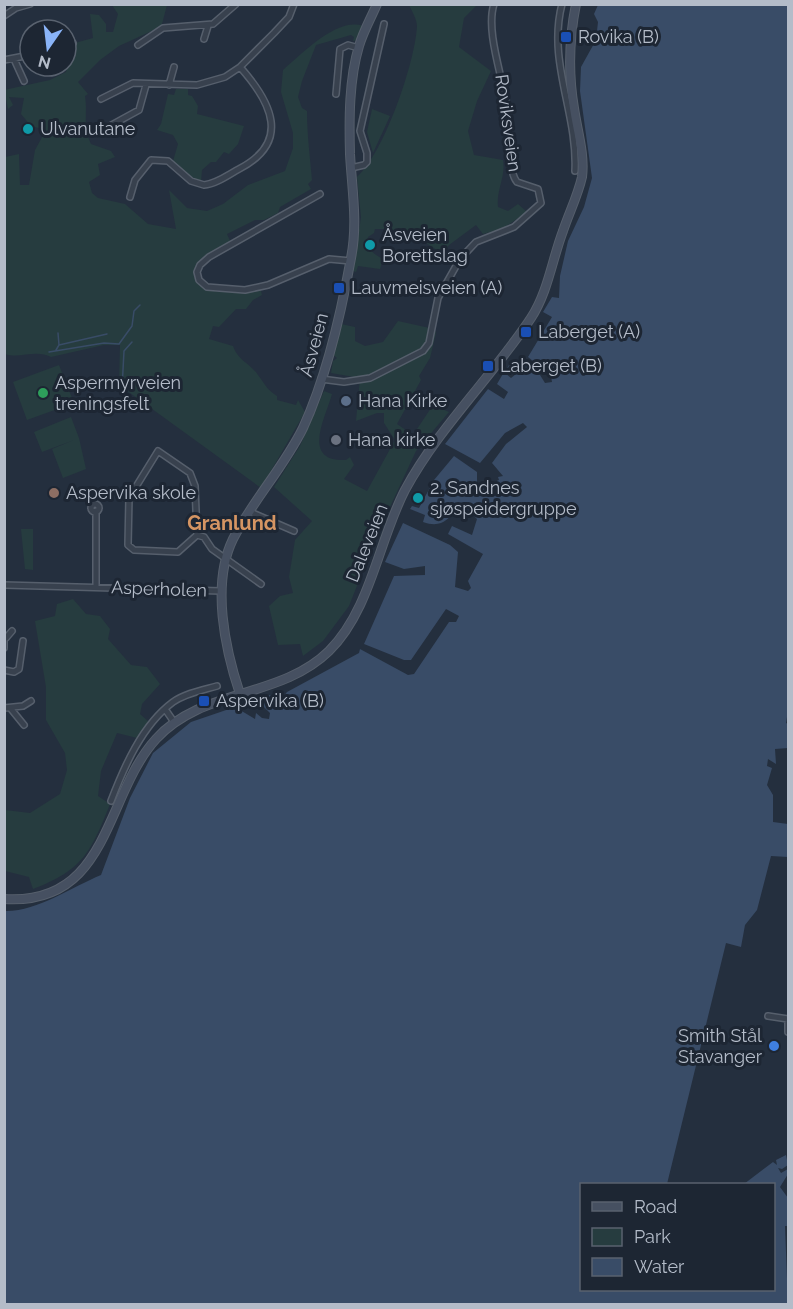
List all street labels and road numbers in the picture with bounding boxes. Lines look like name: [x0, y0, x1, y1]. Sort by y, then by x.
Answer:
street label: Roviksveien: [491, 73, 526, 173]
street label: Åsveien: [294, 310, 332, 379]
street label: Daleveien: [341, 501, 392, 585]
street label: Asperholen: [111, 576, 207, 601]

